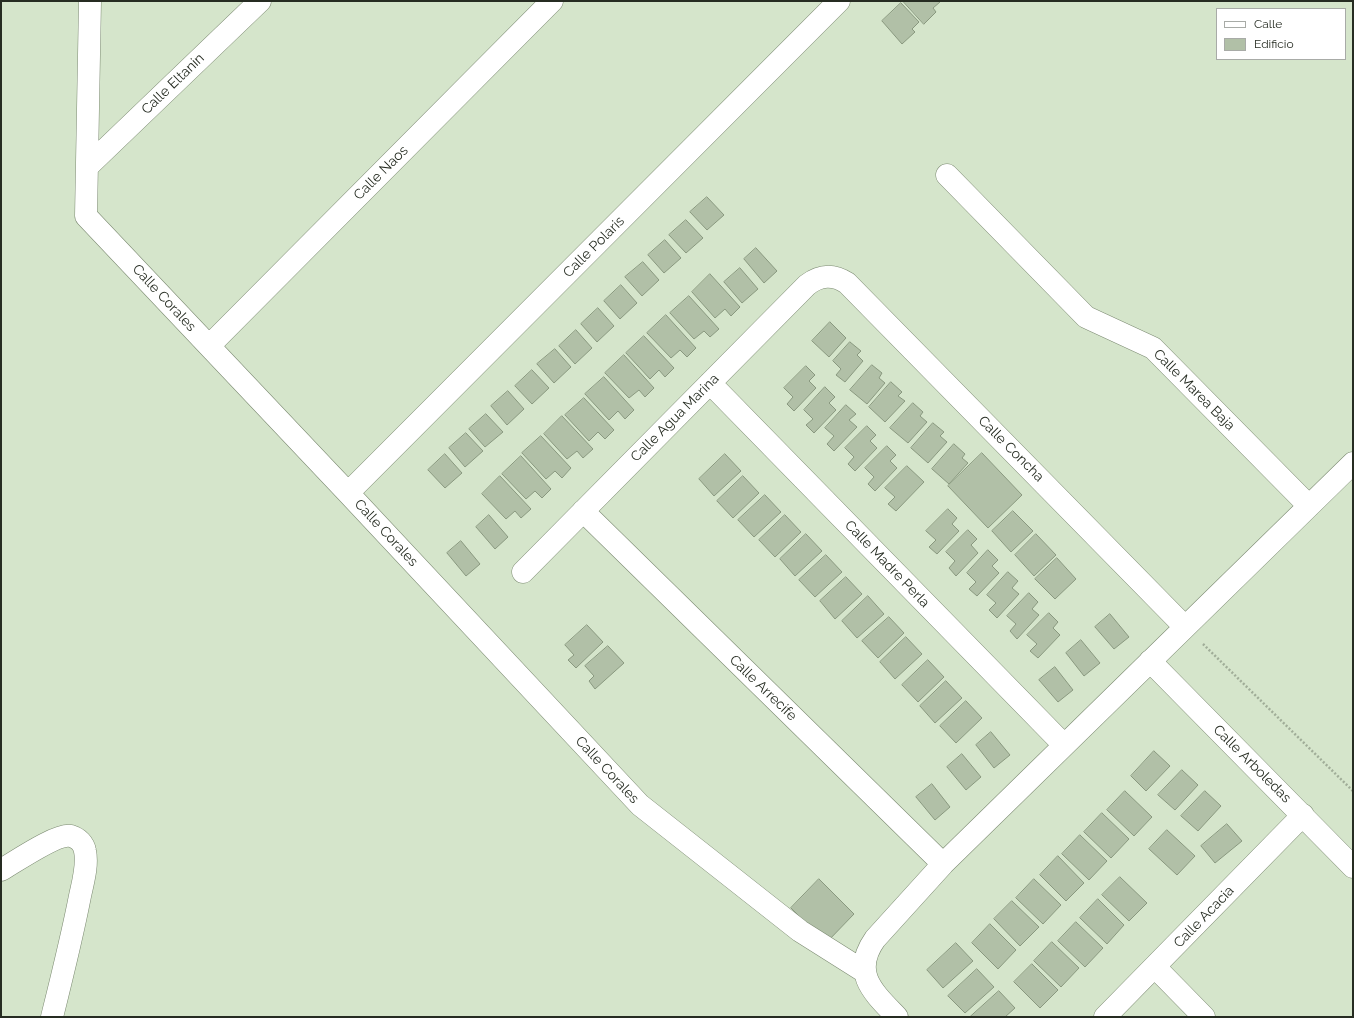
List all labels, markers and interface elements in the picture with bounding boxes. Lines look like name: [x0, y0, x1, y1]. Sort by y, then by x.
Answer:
legend: [1216, 8, 1346, 60]
text: Calle: [1254, 17, 1282, 31]
text: Edificio: [1254, 37, 1294, 51]
street label: Calle Eltanin: [138, 50, 208, 118]
street label: Calle Naos: [350, 142, 412, 204]
street label: Calle Polaris: [560, 213, 628, 281]
street label: Calle Corales: [129, 261, 199, 335]
street label: Calle Marea Baja: [1150, 346, 1238, 434]
street label: Calle Agua Marina: [627, 370, 723, 466]
street label: Calle Concha: [975, 413, 1047, 485]
street label: Calle Corales: [351, 496, 421, 570]
street label: Calle Madre Perla: [841, 517, 933, 611]
street label: Calle Arrecife: [726, 652, 800, 724]
street label: Calle Arboledas: [1210, 722, 1294, 806]
street label: Calle Corales: [572, 733, 642, 807]
street label: Calle Acacia: [1170, 883, 1238, 951]

